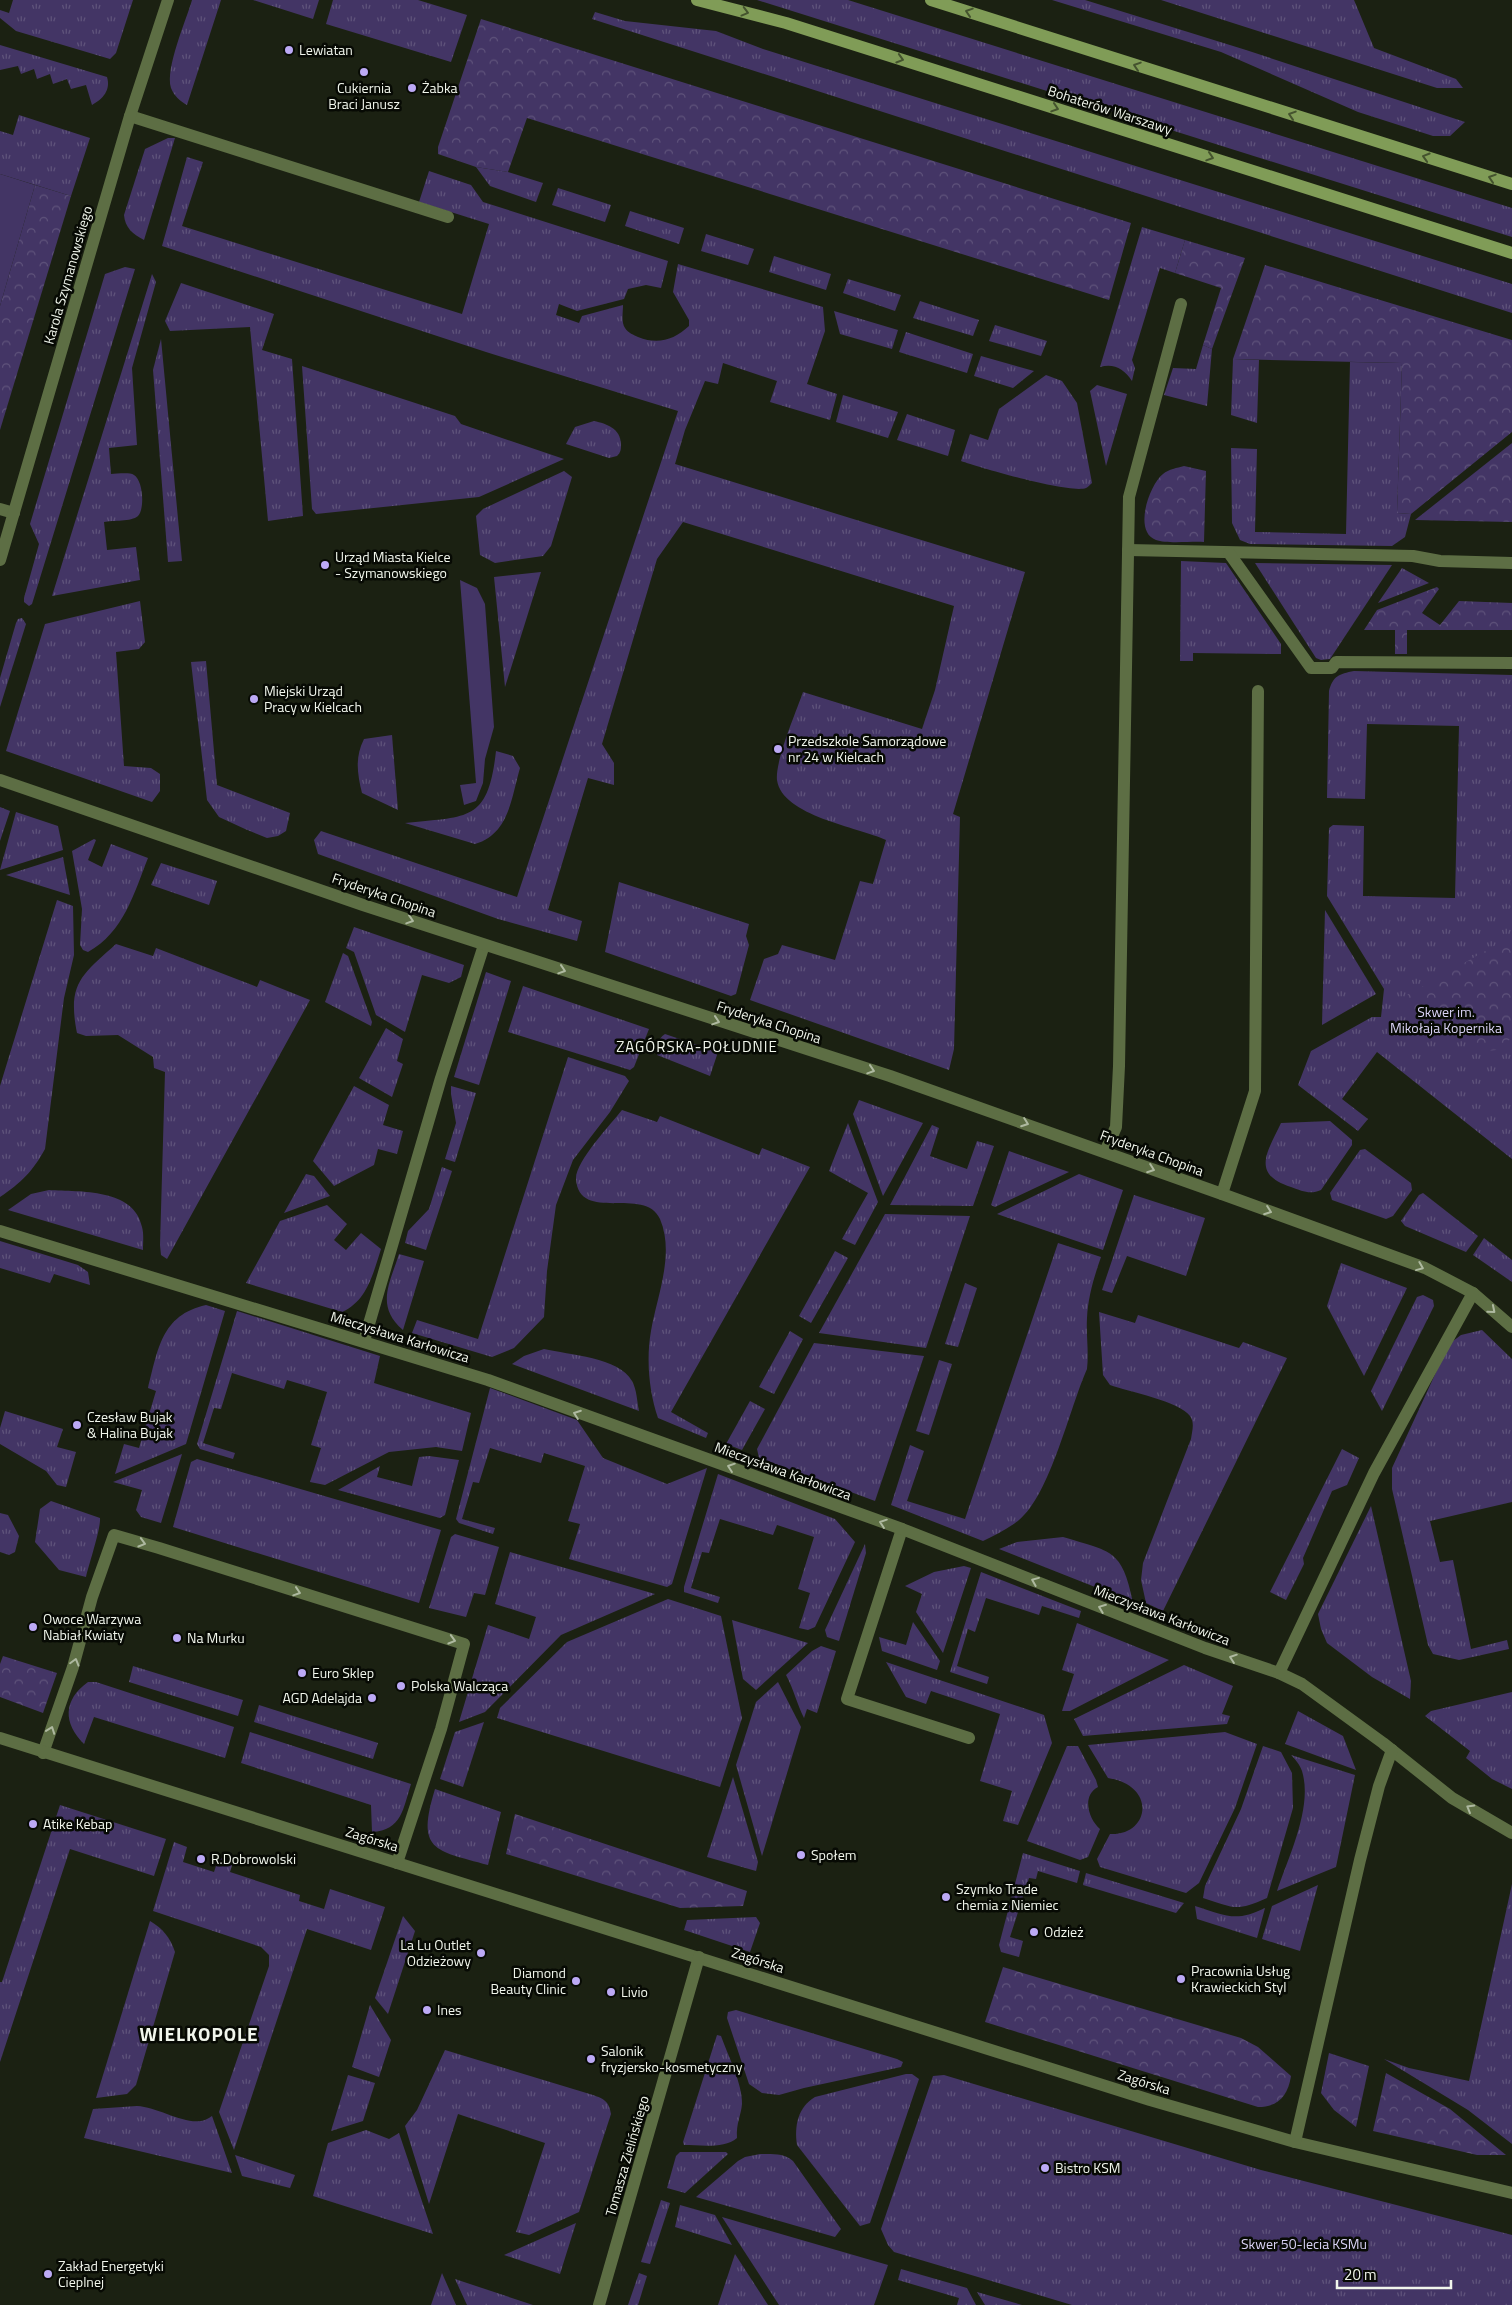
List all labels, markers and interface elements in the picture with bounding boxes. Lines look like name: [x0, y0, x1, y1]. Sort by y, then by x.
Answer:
one-way arrow: [740, 6, 749, 17]
one-way arrow: [966, 8, 974, 18]
place label: Lewiatan: [299, 39, 353, 60]
marker: Lewiatan: [283, 44, 295, 56]
one-way arrow: [896, 53, 904, 63]
one-way arrow: [1133, 61, 1141, 71]
marker: Cukiernia Braci Janusz: [358, 66, 370, 78]
place label: Cukiernia Braci Janusz: [328, 77, 400, 114]
place label: Żabka: [422, 77, 458, 98]
street label: Bohaterów Warszawy: [1045, 80, 1175, 140]
marker: Żabka: [406, 82, 418, 94]
one-way arrow: [1050, 102, 1059, 112]
one-way arrow: [1288, 111, 1296, 121]
one-way arrow: [1205, 152, 1214, 162]
one-way arrow: [1422, 153, 1431, 163]
one-way arrow: [1489, 173, 1497, 183]
street label: Karola Szymanowskiego: [38, 203, 97, 347]
place label: Urząd Miasta Kielce - Szymanowskiego: [335, 546, 451, 583]
marker: Urząd Miasta Kielce - Szymanowskiego: [319, 559, 331, 571]
place label: Miejski Urząd Pracy w Kielcach: [264, 680, 362, 717]
marker: Miejski Urząd Pracy w Kielcach: [248, 693, 260, 705]
place label: Przedszkole Samorządowe nr 24 w Kielcach: [788, 730, 946, 767]
marker: Przedszkole Samorządowe nr 24 w Kielcach: [772, 743, 784, 755]
street label: Fryderyka Chopina: [329, 867, 439, 922]
one-way arrow: [405, 914, 413, 924]
one-way arrow: [558, 964, 566, 974]
street label: Fryderyka Chopina: [714, 995, 824, 1048]
park label: Skwer im. Mikołaja Kopernika: [1390, 1001, 1502, 1038]
one-way arrow: [712, 1015, 720, 1025]
district label: ZAGÓRSKA-POŁUDNIE: [616, 1035, 778, 1058]
one-way arrow: [867, 1065, 875, 1075]
one-way arrow: [1020, 1117, 1029, 1127]
street label: Fryderyka Chopina: [1097, 1124, 1207, 1181]
one-way arrow: [1146, 1163, 1155, 1173]
one-way arrow: [1263, 1205, 1271, 1215]
one-way arrow: [1415, 1260, 1424, 1271]
one-way arrow: [1487, 1304, 1496, 1313]
street label: Mieczysława Karłowicza: [328, 1305, 472, 1368]
place label: Czesław Bujak & Halina Bujak: [87, 1406, 173, 1443]
one-way arrow: [574, 1410, 582, 1420]
marker: Czesław Bujak & Halina Bujak: [71, 1419, 83, 1431]
street label: Mieczysława Karłowicza: [712, 1436, 855, 1505]
one-way arrow: [727, 1463, 735, 1473]
one-way arrow: [880, 1519, 888, 1529]
one-way arrow: [137, 1537, 145, 1547]
one-way arrow: [1031, 1577, 1040, 1588]
street label: Mieczysława Karłowicza: [1091, 1579, 1233, 1650]
one-way arrow: [292, 1586, 300, 1596]
one-way arrow: [1098, 1604, 1107, 1614]
place label: Owoce Warzywa Nabiał Kwiaty: [43, 1608, 141, 1645]
marker: Owoce Warzywa Nabiał Kwiaty: [27, 1621, 39, 1633]
place label: Na Murku: [187, 1627, 245, 1648]
marker: Na Murku: [171, 1632, 183, 1644]
one-way arrow: [447, 1635, 455, 1645]
one-way arrow: [1229, 1654, 1238, 1664]
one-way arrow: [69, 1659, 79, 1667]
place label: Euro Sklep: [312, 1662, 374, 1683]
marker: Euro Sklep: [296, 1667, 308, 1679]
place label: Polska Walcząca: [411, 1675, 508, 1696]
marker: Polska Walcząca: [395, 1680, 407, 1692]
place label: AGD Adelajda: [283, 1687, 362, 1708]
marker: AGD Adelajda: [366, 1692, 378, 1704]
one-way arrow: [45, 1727, 55, 1735]
one-way arrow: [1466, 1805, 1475, 1815]
place label: Atike Kebap: [43, 1813, 112, 1834]
marker: Atike Kebap: [27, 1818, 39, 1830]
street label: Zagórska: [343, 1821, 401, 1856]
place label: Społem: [811, 1844, 856, 1865]
place label: R.Dobrowolski: [211, 1848, 296, 1869]
marker: Społem: [795, 1849, 807, 1861]
marker: R.Dobrowolski: [195, 1853, 207, 1865]
place label: Szymko Trade chemia z Niemiec: [956, 1878, 1059, 1915]
marker: Szymko Trade chemia z Niemiec: [940, 1891, 952, 1903]
place label: Odzież: [1044, 1921, 1084, 1942]
marker: Odzież: [1028, 1926, 1040, 1938]
place label: La Lu Outlet Odzieżowy: [400, 1934, 471, 1971]
street label: Zagórska: [729, 1941, 787, 1978]
marker: La Lu Outlet Odzieżowy: [475, 1947, 487, 1959]
place label: Pracownia Usług Krawieckich Styl: [1191, 1960, 1290, 1997]
place label: Diamond Beauty Clinic: [490, 1962, 566, 1999]
marker: Pracownia Usług Krawieckich Styl: [1175, 1973, 1187, 1985]
marker: Diamond Beauty Clinic: [570, 1975, 582, 1987]
place label: Livio: [621, 1981, 648, 2002]
marker: Livio: [605, 1986, 617, 1998]
place label: Ines: [437, 1999, 462, 2020]
marker: Ines: [421, 2004, 433, 2016]
district label: WIELKOPOLE: [139, 2019, 259, 2048]
place label: Salonik fryzjersko-kosmetyczny: [601, 2040, 743, 2077]
marker: Salonik fryzjersko-kosmetyczny: [585, 2053, 597, 2065]
street label: Zagórska: [1115, 2064, 1173, 2099]
street label: Tomasza Zielińskiego: [599, 2093, 654, 2219]
place label: Bistro KSM: [1055, 2157, 1121, 2178]
marker: Bistro KSM: [1039, 2162, 1051, 2174]
park label: Skwer 50-lecia KSMu: [1241, 2233, 1367, 2254]
place label: Zakład Energetyki Cieplnej: [58, 2255, 164, 2292]
scale bar: [1337, 2258, 1451, 2290]
text: 20 m: [1344, 2263, 1377, 2286]
marker: Zakład Energetyki Cieplnej: [42, 2268, 54, 2280]

